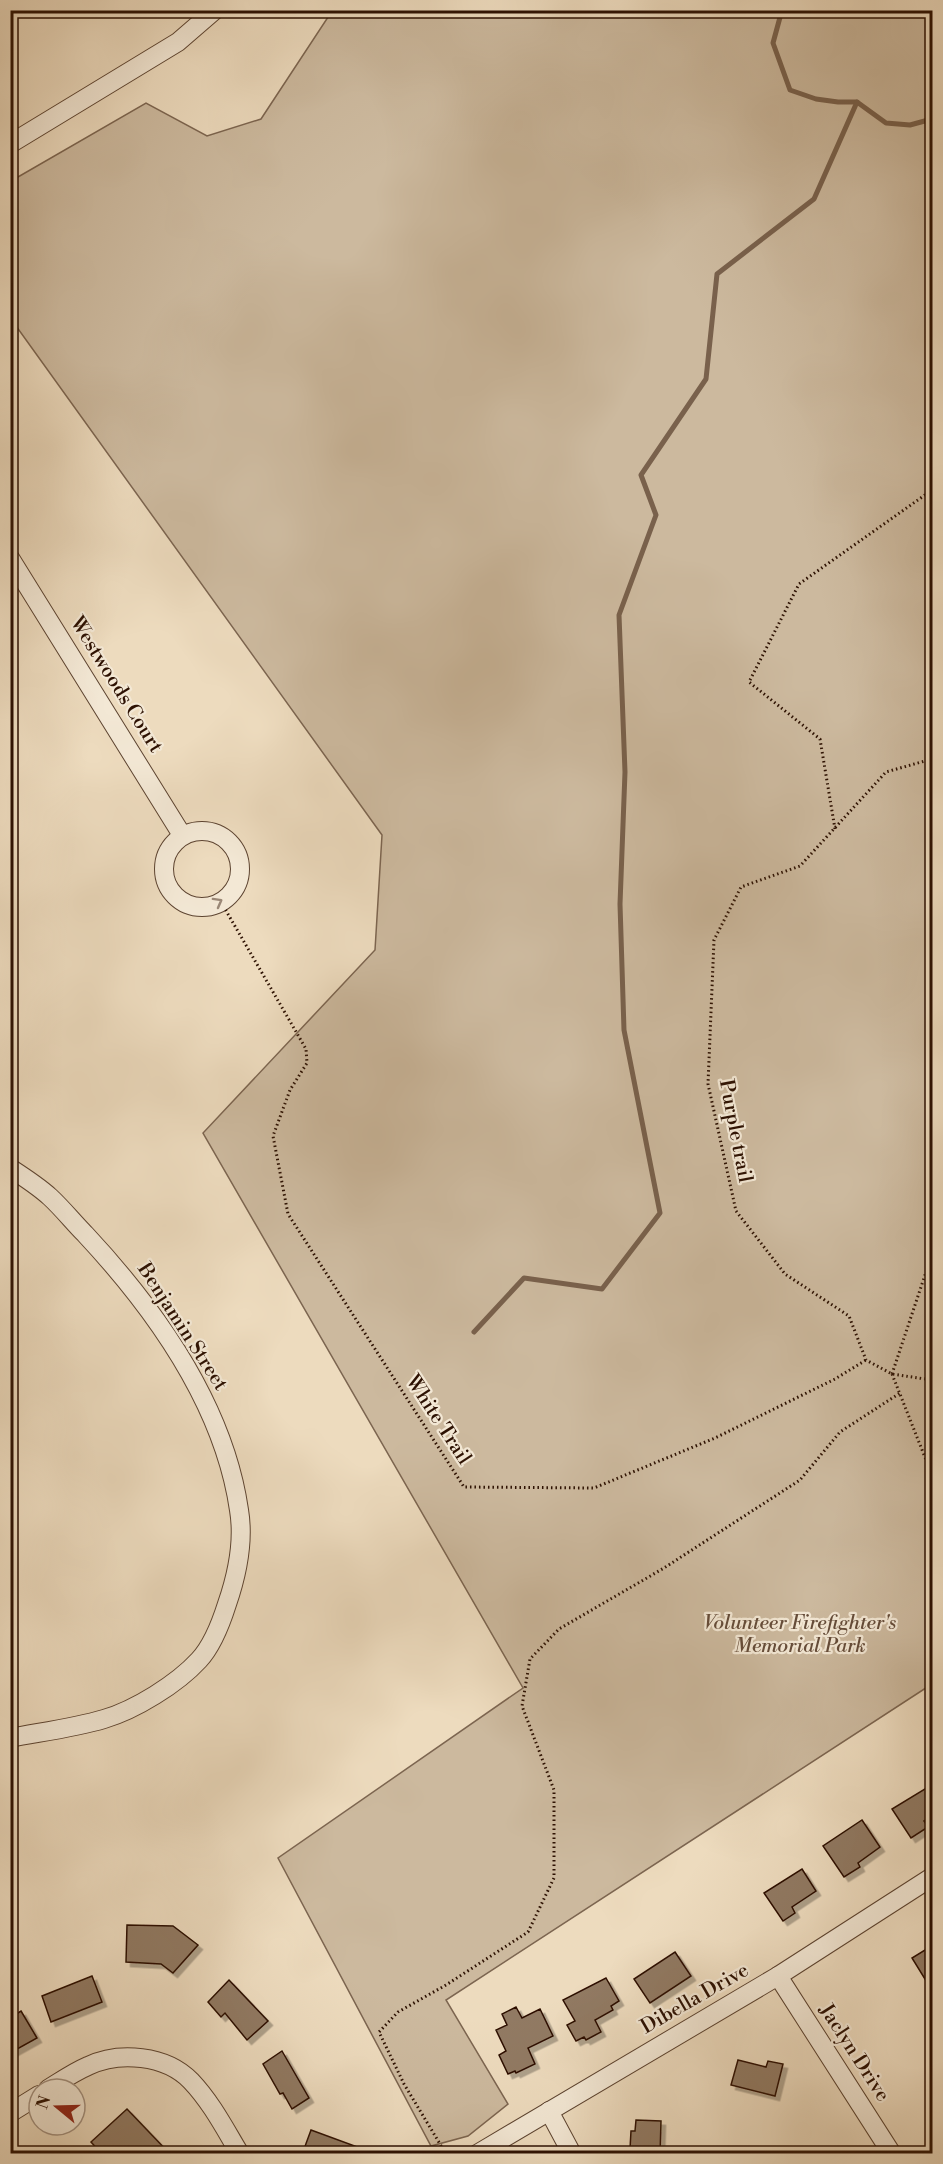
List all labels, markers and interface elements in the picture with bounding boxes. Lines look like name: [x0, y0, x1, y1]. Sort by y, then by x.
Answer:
street label: Westwoods Court: [64, 611, 168, 758]
one-way arrow: [212, 898, 222, 909]
street label: Purple trail: [713, 1077, 757, 1185]
street label: Benjamin Street: [131, 1258, 233, 1396]
street label: White Trail: [399, 1370, 476, 1470]
park label: Volunteer Firefighter's Memorial Park: [704, 1611, 897, 1659]
street label: Dibella Drive: [637, 1958, 753, 2040]
street label: Jaclyn Drive: [813, 1999, 895, 2106]
north arrow: [27, 2077, 87, 2137]
text: N: [32, 2093, 55, 2112]

